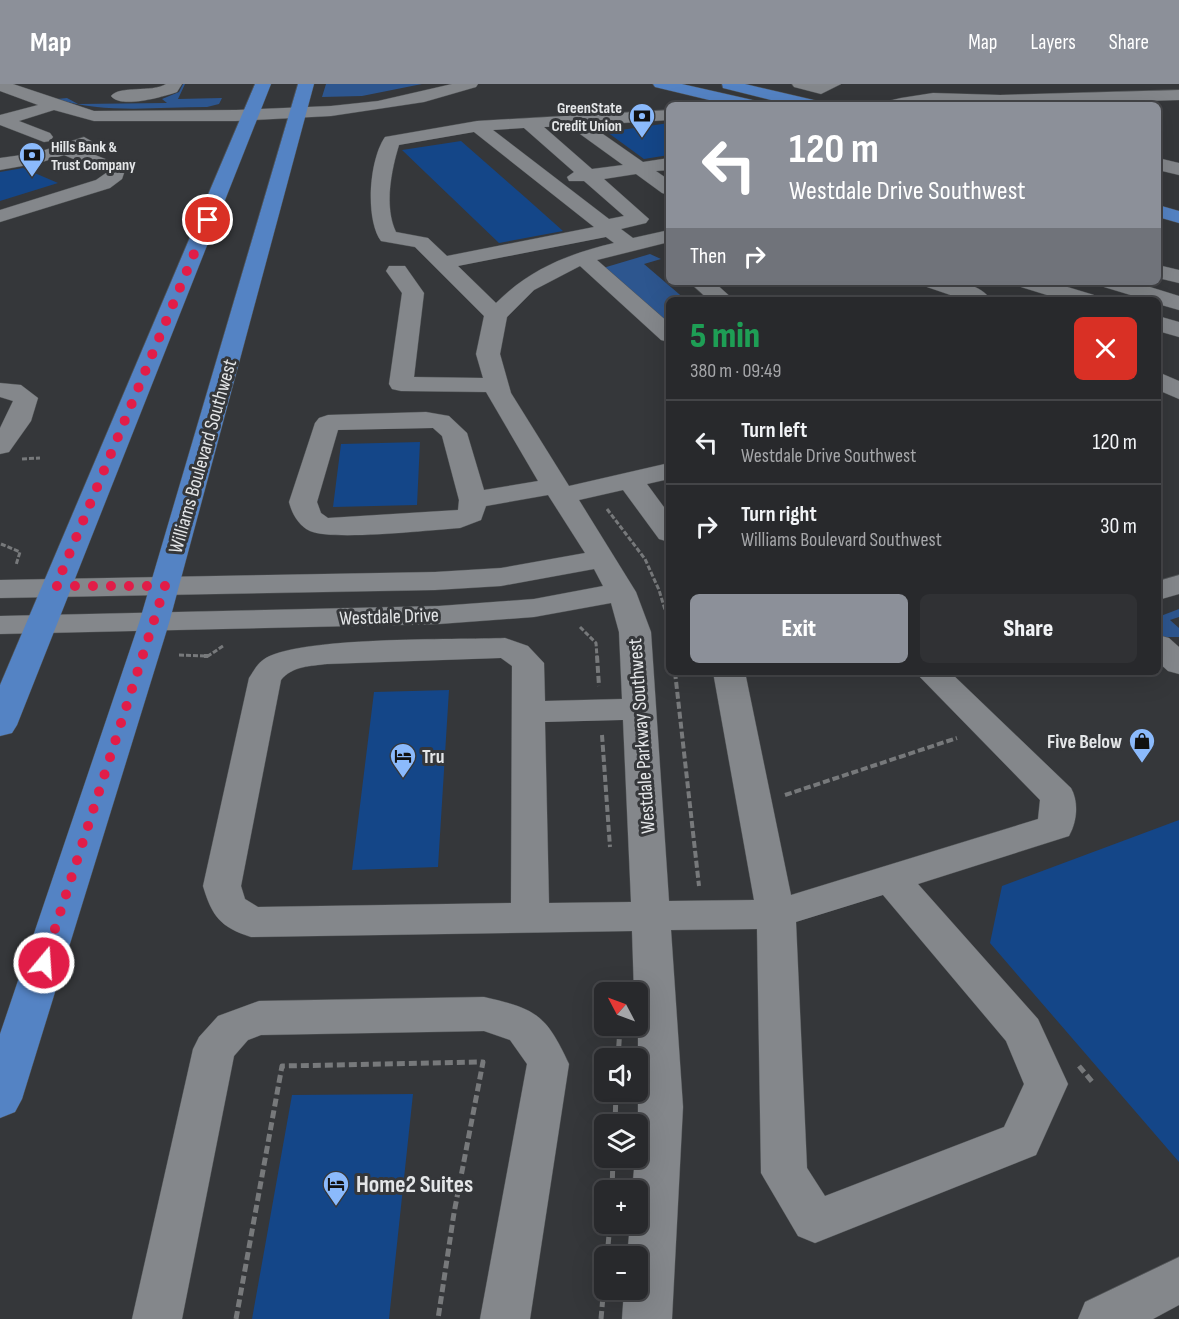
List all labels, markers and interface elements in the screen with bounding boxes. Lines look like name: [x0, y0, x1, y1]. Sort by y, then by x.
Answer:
text: Map: [30, 26, 71, 59]
text: Map: [968, 30, 997, 55]
text: Layers: [1030, 30, 1076, 55]
text: Share: [1109, 30, 1149, 55]
place label: GreenState Credit Union: [551, 99, 622, 136]
bank icon: GreenState Credit Union: [627, 101, 657, 139]
text: 120 m: [789, 124, 879, 175]
icon: left: [690, 126, 768, 204]
place label: Hills Bank & Trust Company: [51, 138, 136, 175]
bank icon: Hills Bank & Trust Company: [17, 140, 47, 178]
text: Westdale Drive Southwest: [789, 175, 1026, 207]
pin: [182, 194, 233, 245]
icon: arrive: [191, 203, 224, 236]
icon: right: [738, 240, 771, 273]
text: Then: [690, 243, 726, 270]
text: 5 min: [690, 315, 760, 358]
button: close: [1074, 317, 1137, 380]
street label: Williams Boulevard Southwest: [164, 356, 242, 556]
text: 380 m · 09:49: [690, 359, 781, 383]
text: Turn left: [741, 417, 807, 444]
icon: left: [690, 426, 723, 459]
text: 120 m: [1093, 429, 1137, 456]
text: Westdale Drive Southwest: [741, 444, 916, 468]
text: Turn right: [741, 501, 817, 528]
icon: right: [690, 510, 723, 543]
text: 30 m: [1100, 513, 1137, 540]
text: Williams Boulevard Southwest: [741, 528, 942, 552]
button: Exit: [690, 594, 908, 663]
button: Share: [920, 594, 1137, 663]
street label: Westdale Drive: [339, 603, 439, 631]
street label: Westdale Parkway Southwest: [623, 637, 661, 834]
shop icon: Five Below: [1127, 726, 1157, 764]
place label: Five Below: [1047, 730, 1122, 754]
hotel icon: Tru: [388, 741, 418, 779]
place label: Tru: [422, 745, 445, 769]
position arrow: [12, 931, 76, 995]
north arrow: [594, 982, 648, 1036]
map controls: [594, 982, 648, 1300]
button: sound: [594, 1048, 648, 1102]
button: layers: [594, 1114, 648, 1168]
hotel icon: Home2 Suites: [321, 1169, 351, 1207]
place label: Home2 Suites: [356, 1170, 473, 1199]
button: +: [594, 1180, 648, 1234]
button: −: [594, 1246, 648, 1300]

